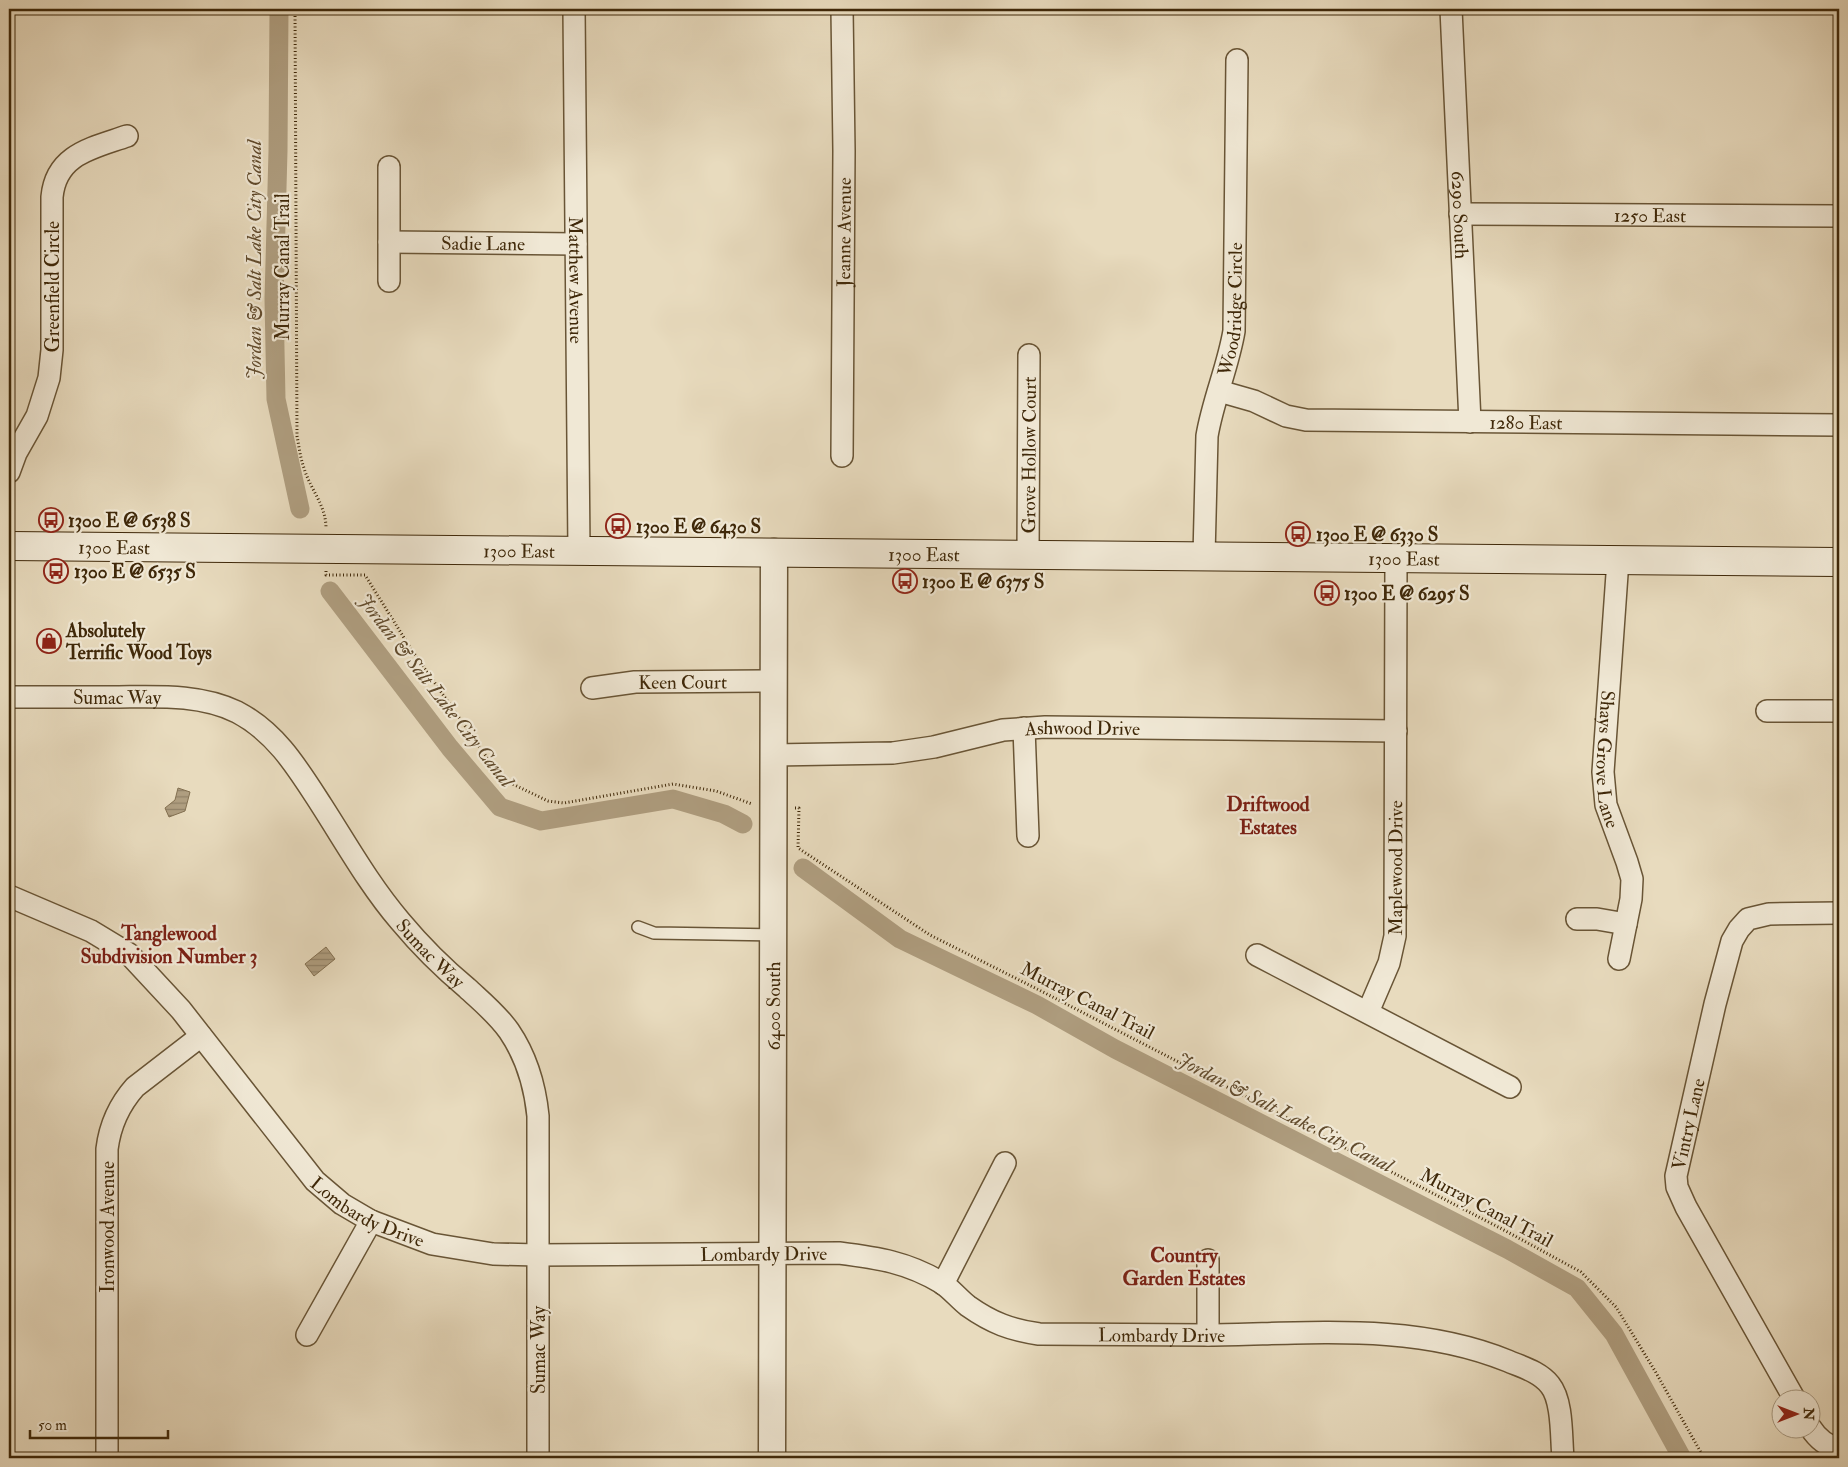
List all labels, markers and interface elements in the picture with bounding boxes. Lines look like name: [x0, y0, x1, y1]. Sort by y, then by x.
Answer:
water label: Jordan & Salt Lake City Canal: [242, 138, 267, 380]
street label: 6290 South: [1445, 170, 1473, 260]
street label: Jeanne Avenue: [832, 177, 857, 288]
street label: Murray Canal Trail: [271, 193, 295, 341]
street label: 1250 East: [1614, 204, 1686, 228]
street label: Matthew Avenue: [563, 216, 588, 344]
street label: Greenfield Circle: [41, 221, 65, 353]
street label: Sadie Lane: [441, 232, 525, 256]
street label: Woodridge Circle: [1212, 242, 1248, 380]
street label: Grove Hollow Court: [1017, 376, 1042, 534]
street label: 1280 East: [1489, 411, 1563, 435]
bus stop icon: 1300 E @ 6538 S: [38, 507, 64, 533]
place label: 1300 E @ 6538 S: [68, 509, 190, 533]
bus stop icon: 1300 E @ 6430 S: [605, 513, 631, 539]
place label: 1300 E @ 6430 S: [636, 515, 761, 539]
bus stop icon: 1300 E @ 6330 S: [1285, 521, 1311, 547]
place label: 1300 E @ 6330 S: [1316, 523, 1438, 547]
street label: 1300 East: [78, 536, 150, 560]
street label: 1300 East: [483, 539, 555, 564]
street label: 1300 East: [888, 543, 960, 567]
street label: 1300 East: [1368, 547, 1440, 572]
bus stop icon: 1300 E @ 6535 S: [43, 558, 69, 584]
place label: 1300 E @ 6535 S: [74, 560, 196, 584]
bus stop icon: 1300 E @ 6375 S: [892, 568, 918, 594]
place label: 1300 E @ 6375 S: [922, 570, 1044, 594]
bus stop icon: 1300 E @ 6295 S: [1314, 580, 1340, 606]
place label: 1300 E @ 6295 S: [1344, 582, 1470, 606]
water label: Jordan & Salt Lake City Canal: [352, 588, 521, 794]
place label: Absolutely Terrific Wood Toys: [65, 619, 212, 666]
shop icon: Absolutely Terrific Wood Toys: [36, 628, 62, 654]
street label: Keen Court: [638, 670, 727, 695]
street label: Sumac Way: [73, 686, 162, 710]
street label: Shays Grove Lane: [1590, 690, 1624, 832]
street label: Ashwood Drive: [1023, 716, 1140, 741]
district label: Driftwood Estates: [1226, 792, 1310, 840]
street label: Maplewood Drive: [1384, 800, 1409, 936]
street label: Sumac Way: [390, 914, 470, 994]
district label: Tanglewood Subdivision Number 3: [80, 921, 258, 969]
street label: Murray Canal Trail: [1017, 957, 1159, 1045]
street label: 6400 South: [762, 961, 786, 1051]
water label: Jordan & Salt Lake City Canal: [1172, 1047, 1399, 1179]
street label: Vintry Lane: [1667, 1076, 1711, 1172]
street label: Ironwood Avenue: [96, 1161, 120, 1293]
street label: Murray Canal Trail: [1416, 1163, 1557, 1253]
street label: Lombardy Drive: [305, 1171, 428, 1253]
street label: Lombardy Drive: [700, 1242, 827, 1267]
district label: Country Garden Estates: [1123, 1243, 1246, 1291]
street label: Sumac Way: [527, 1305, 551, 1394]
street label: Lombardy Drive: [1098, 1323, 1225, 1348]
north arrow: [1770, 1390, 1820, 1440]
scale bar: [30, 1407, 168, 1439]
text: N: [1800, 1407, 1817, 1421]
text: 50 m: [38, 1416, 67, 1435]

